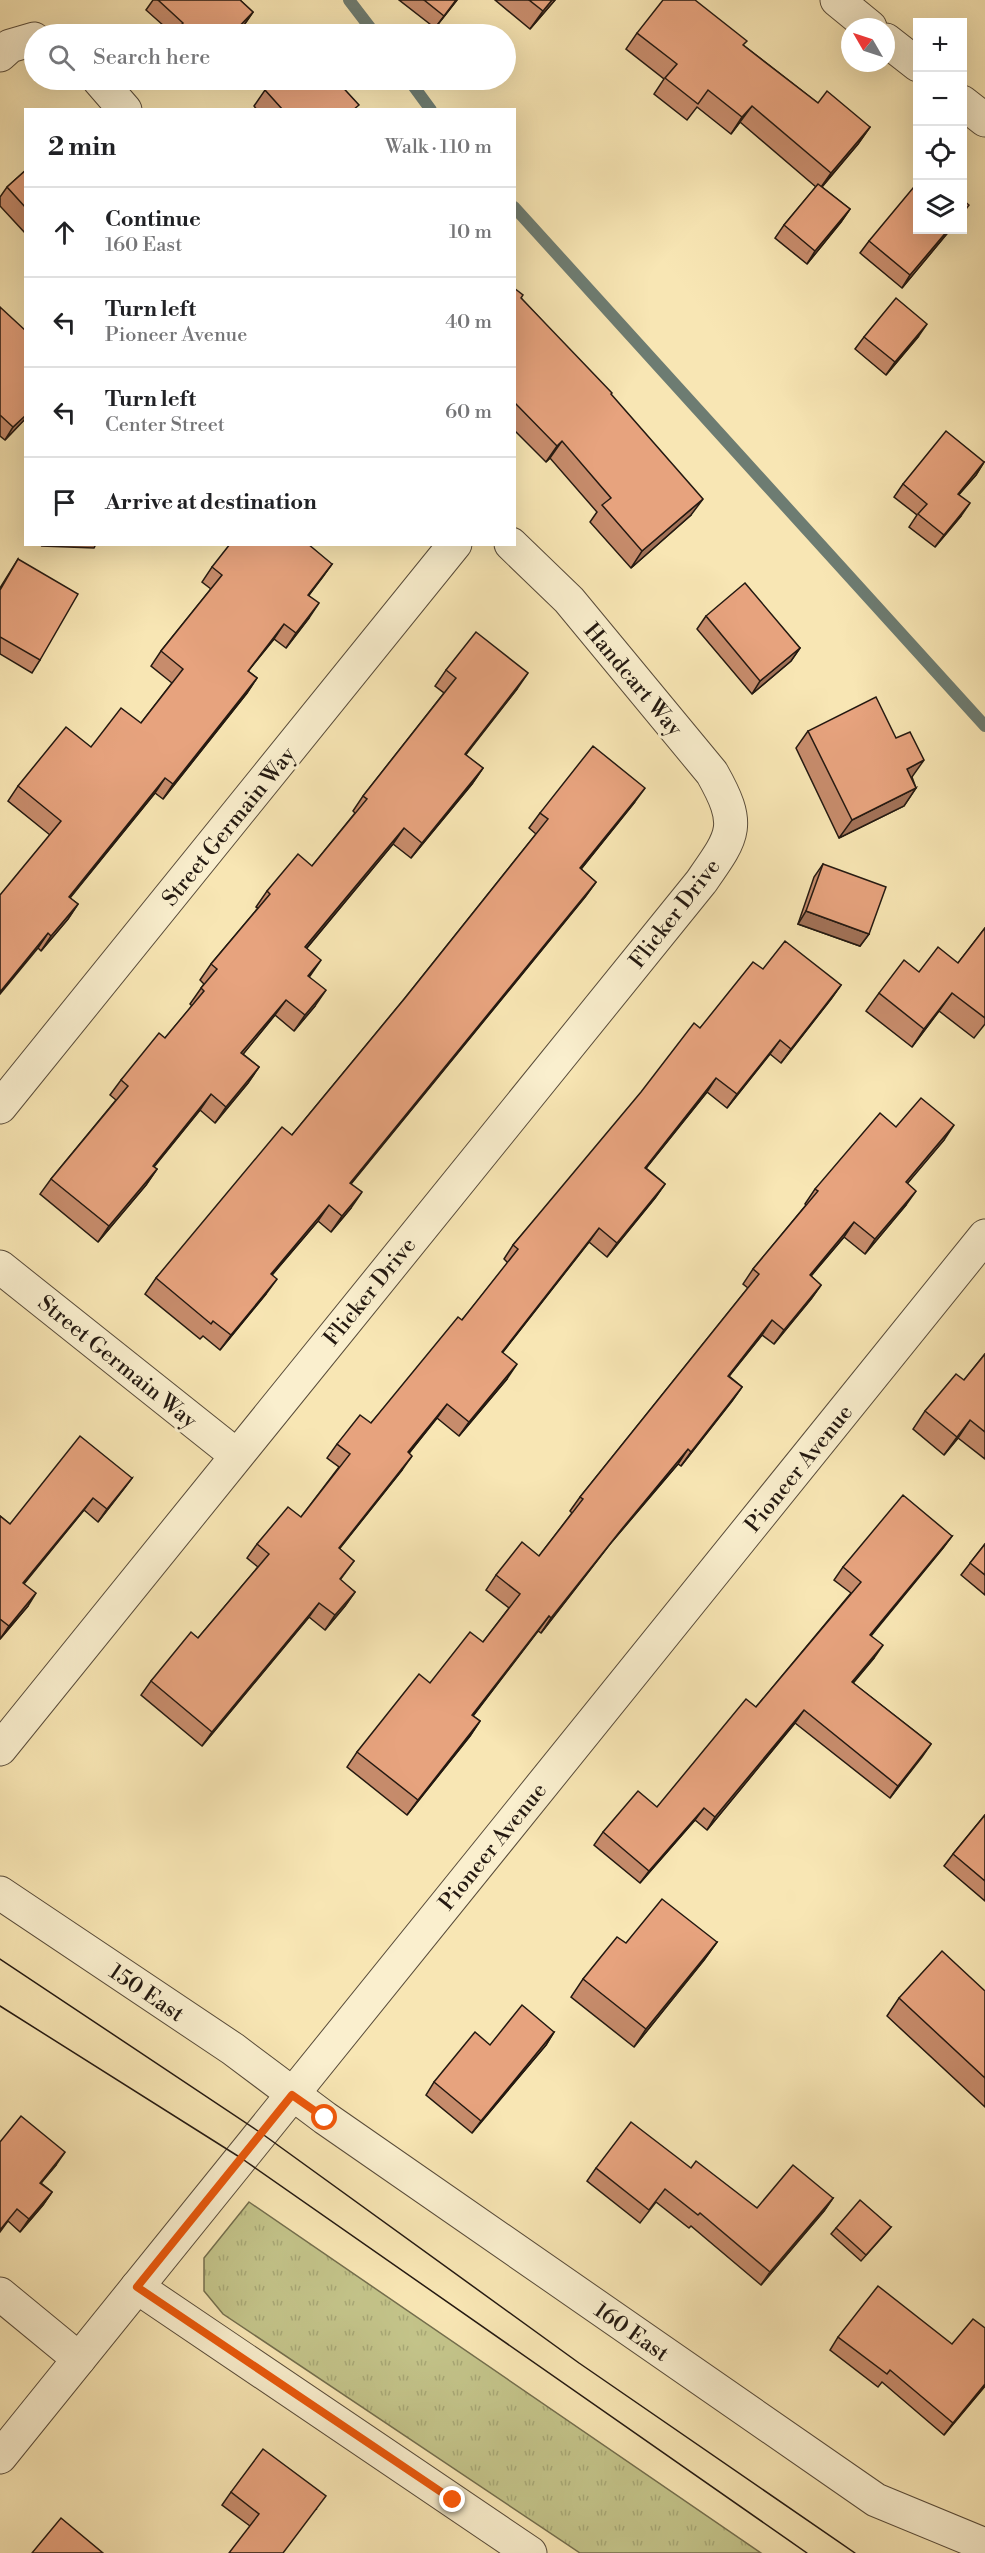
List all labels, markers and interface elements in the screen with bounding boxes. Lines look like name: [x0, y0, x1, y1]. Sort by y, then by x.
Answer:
north arrow: [841, 18, 895, 72]
map controls: [913, 18, 967, 234]
button: +: [913, 18, 967, 72]
search box: [24, 24, 516, 90]
icon: search: [45, 41, 78, 74]
text: Search here: [93, 44, 210, 71]
button: −: [913, 72, 967, 126]
button: locate: [913, 126, 967, 180]
text: 2 min: [48, 131, 116, 163]
text: Walk · 110 m: [385, 135, 492, 160]
button: layers: [913, 180, 967, 234]
text: Continue: [105, 206, 201, 233]
icon: ahead: [48, 216, 81, 249]
text: 10 m: [449, 220, 492, 245]
text: 160 East: [105, 233, 182, 258]
text: Turn left: [105, 296, 196, 323]
icon: left: [48, 306, 81, 339]
text: 40 m: [445, 310, 492, 335]
text: Pioneer Avenue: [105, 323, 247, 348]
text: Turn left: [105, 386, 196, 413]
icon: left: [48, 396, 81, 429]
text: 60 m: [445, 400, 492, 425]
text: Center Street: [105, 413, 225, 438]
icon: arrive: [48, 486, 81, 519]
text: Arrive at destination: [105, 489, 317, 516]
street label: Handcart Way: [578, 618, 688, 742]
street label: Street Germain Way: [157, 742, 302, 912]
street label: Flicker Drive: [624, 854, 726, 974]
street label: Flicker Drive: [318, 1232, 422, 1352]
street label: Street Germain Way: [32, 1290, 202, 1435]
street label: Pioneer Avenue: [739, 1400, 859, 1538]
street label: Pioneer Avenue: [433, 1778, 553, 1916]
street label: 150 East: [104, 1958, 189, 2028]
route start: [311, 2104, 337, 2130]
street label: 160 East: [589, 2297, 674, 2368]
route end: [439, 2486, 465, 2512]

